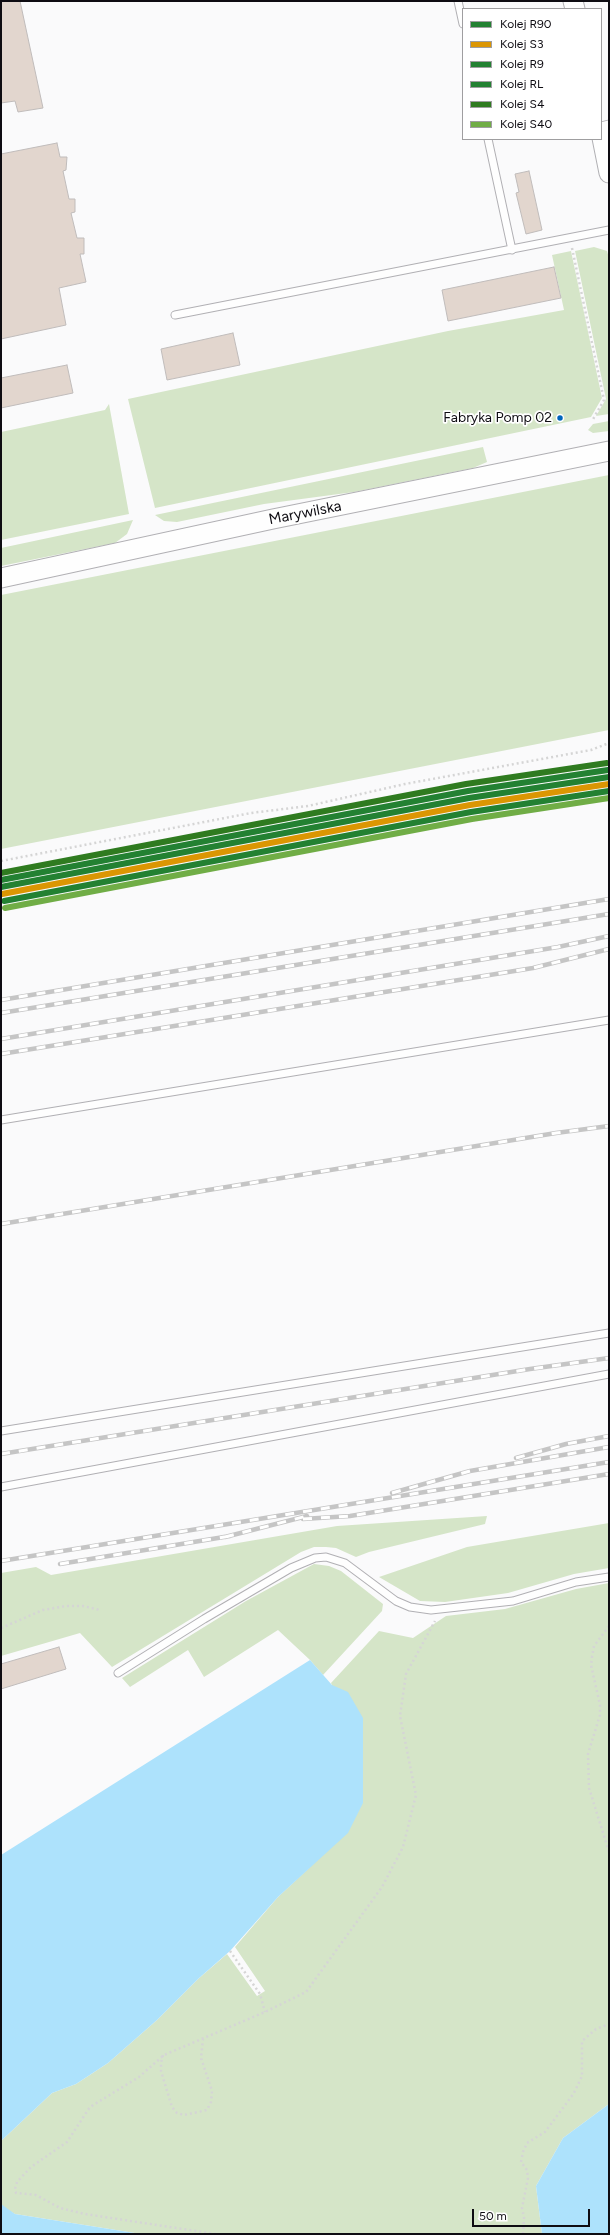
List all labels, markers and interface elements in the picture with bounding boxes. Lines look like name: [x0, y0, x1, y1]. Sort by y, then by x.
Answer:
legend: [462, 8, 602, 140]
text: Kolej R90: [500, 17, 552, 31]
text: Kolej S3: [500, 37, 543, 51]
text: Kolej R9: [500, 57, 544, 71]
text: Kolej RL: [500, 77, 543, 91]
text: Kolej S4: [500, 97, 544, 111]
text: Kolej S40: [500, 117, 552, 131]
place label: Fabryka Pomp 02: [443, 410, 552, 426]
marker: Fabryka Pomp 02: [555, 413, 565, 423]
street label: Marywilska: [267, 497, 343, 529]
scale bar: [474, 2201, 592, 2227]
text: 50 m: [479, 2209, 507, 2223]

